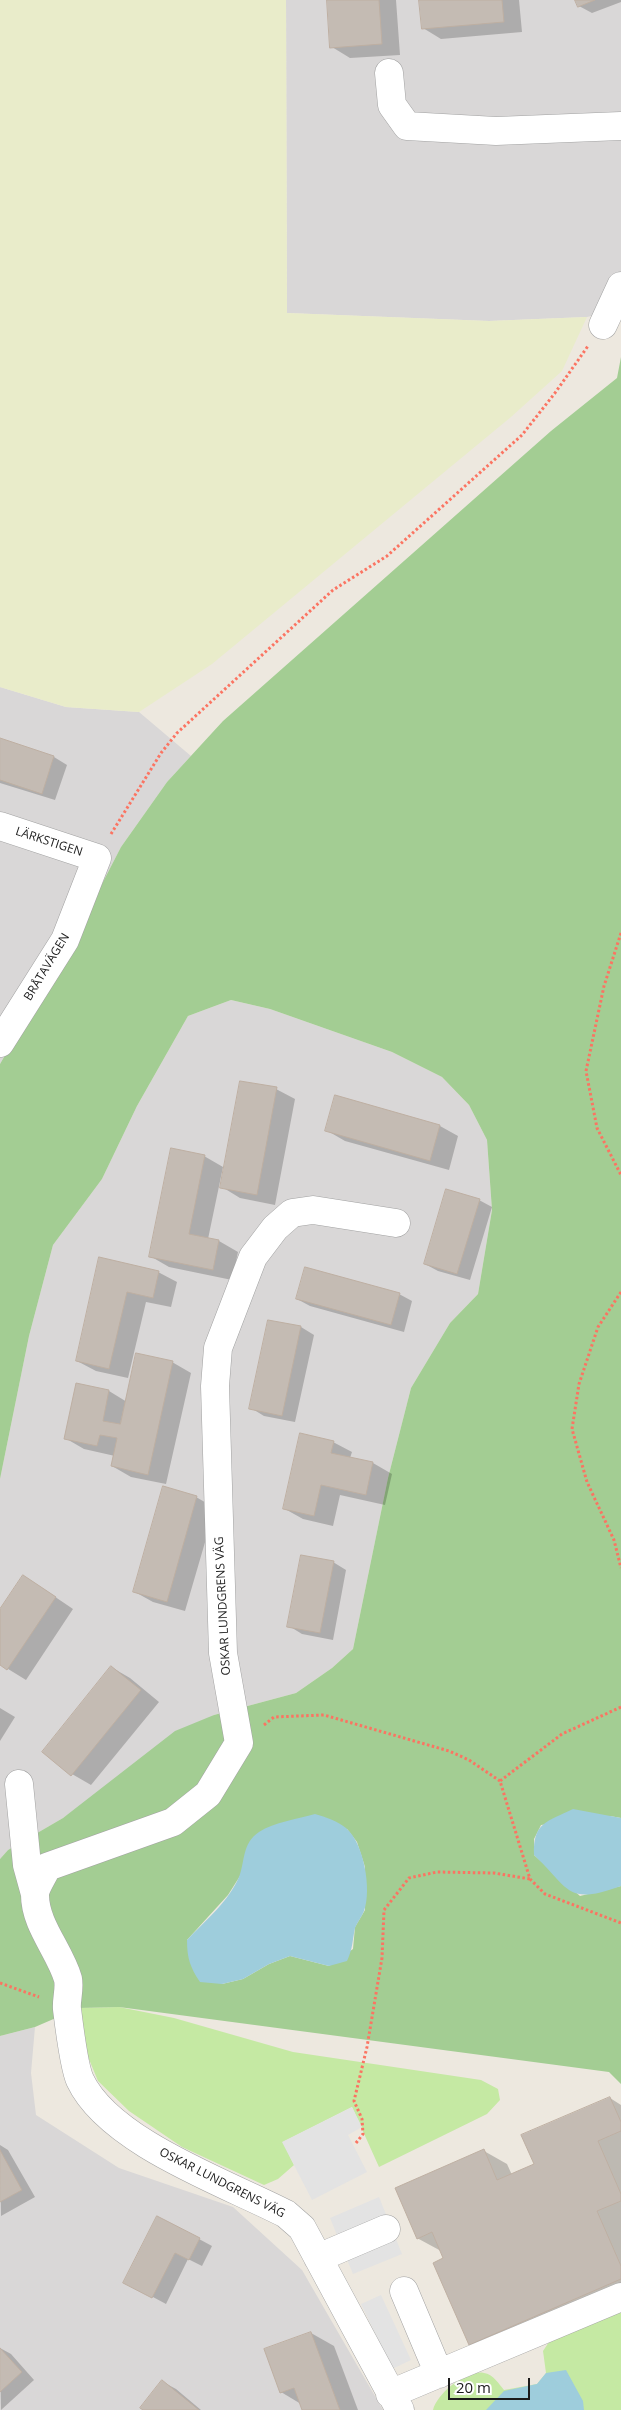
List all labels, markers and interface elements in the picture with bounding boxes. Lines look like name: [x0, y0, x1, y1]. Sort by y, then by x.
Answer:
street label: LÄRKSTIGEN: [14, 824, 84, 860]
street label: BRÅTAVÄGEN: [21, 931, 73, 1003]
street label: OSKAR LUNDGRENS VÄG: [212, 1536, 234, 1676]
street label: OSKAR LUNDGRENS VÄG: [157, 2145, 287, 2221]
scale bar: [451, 2368, 534, 2400]
text: 20 m: [456, 2377, 491, 2397]

